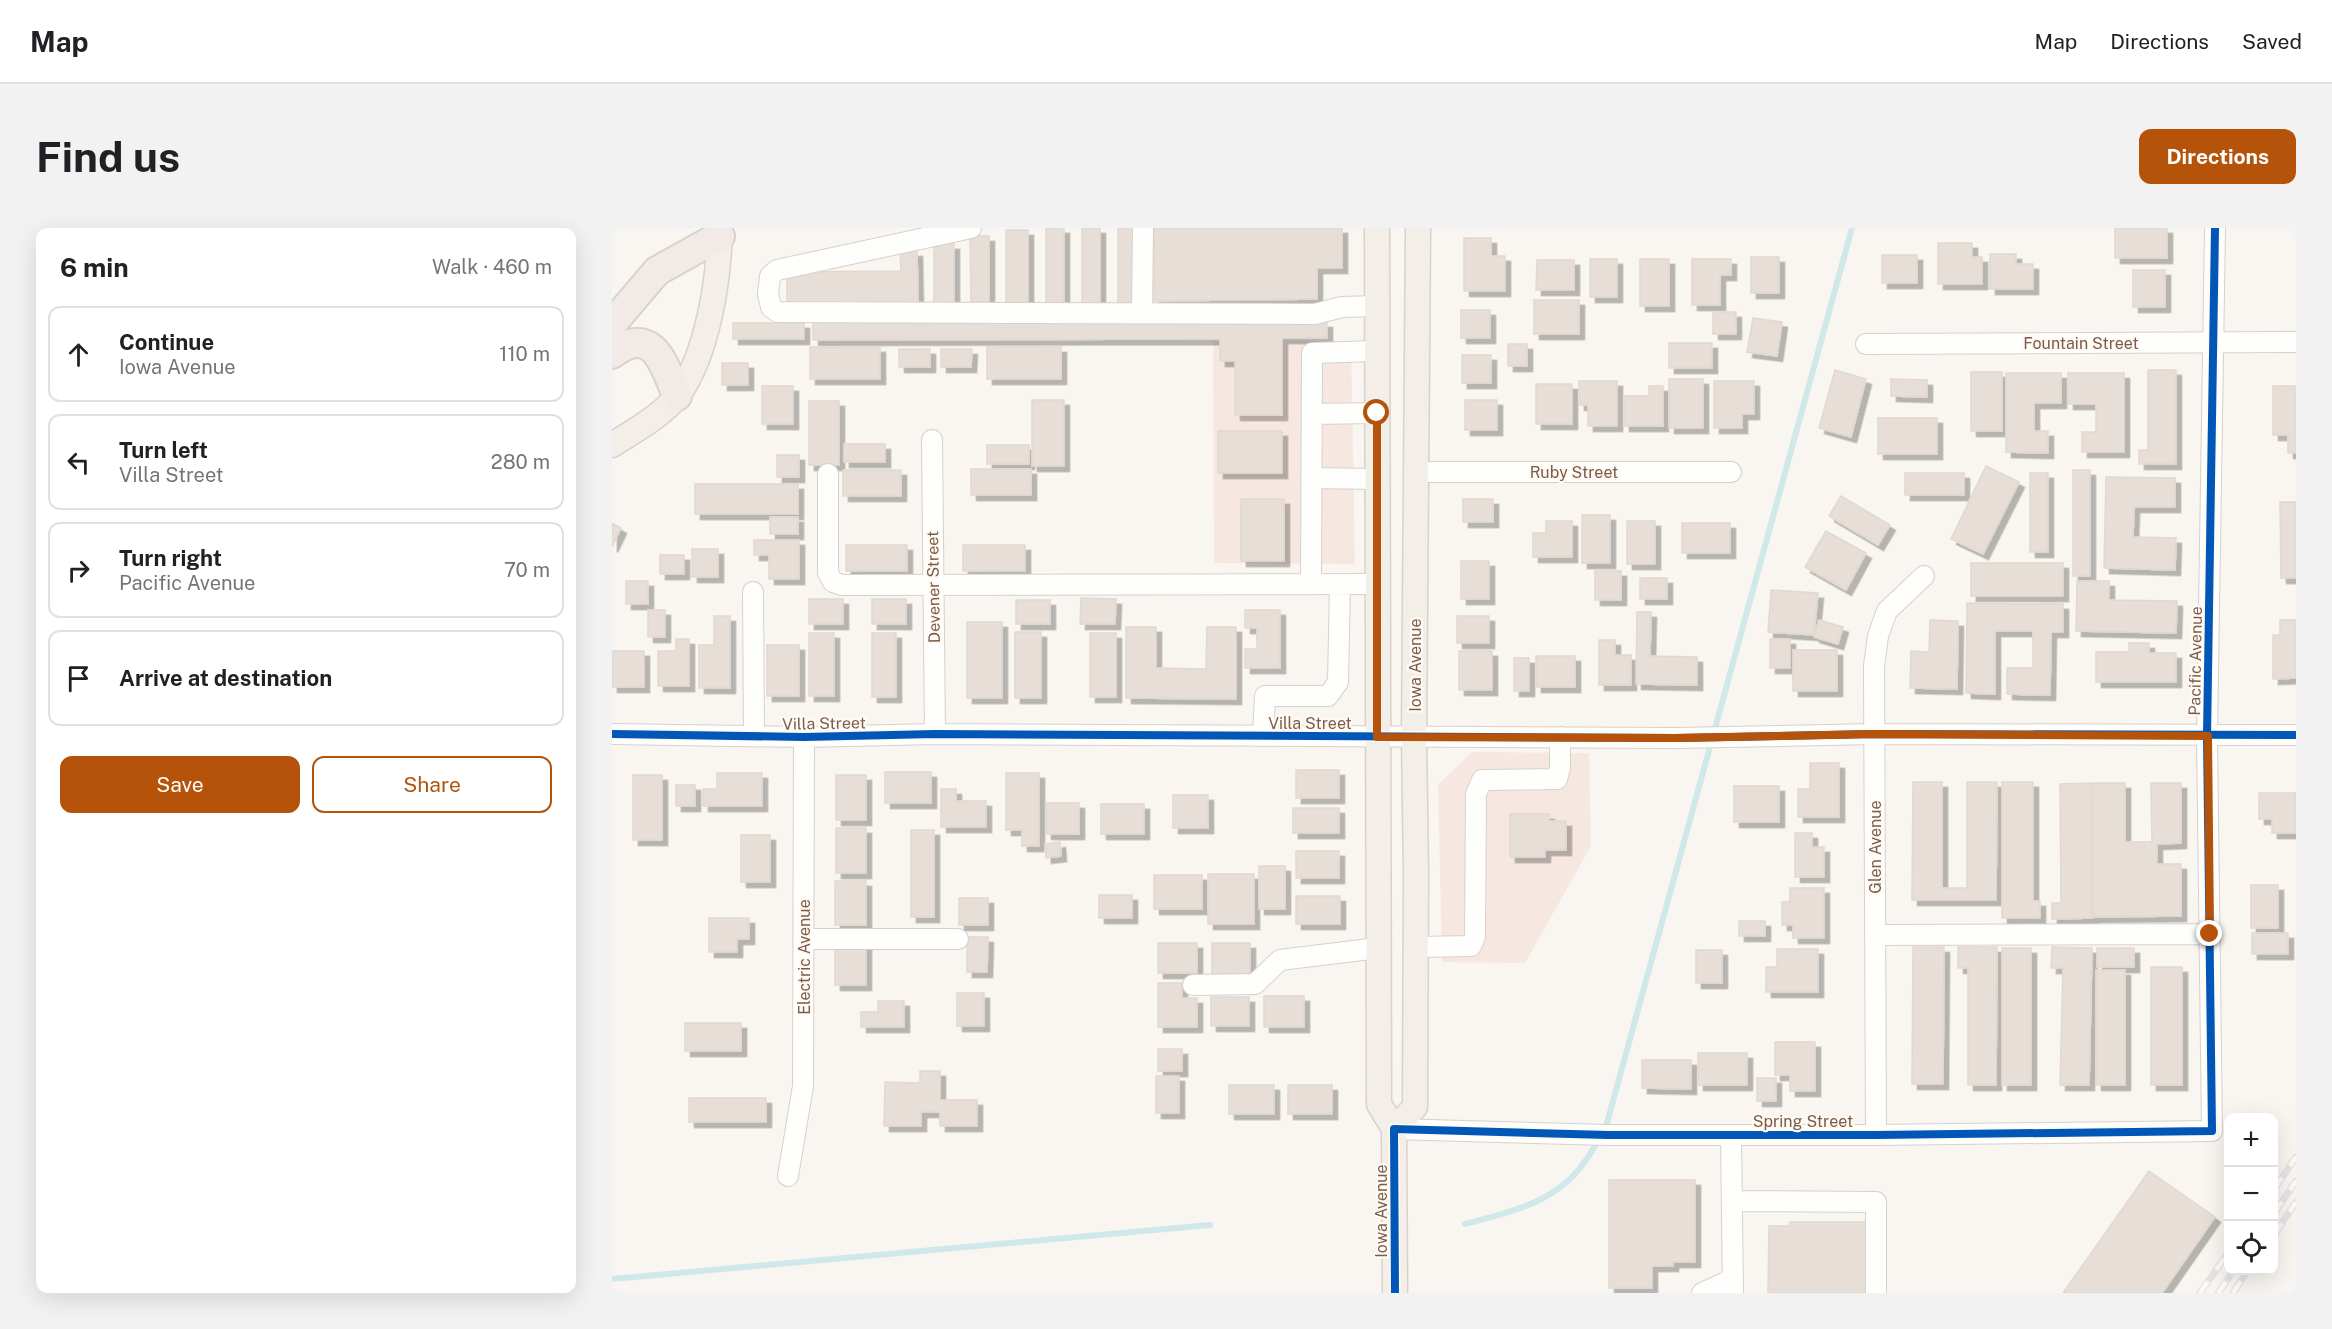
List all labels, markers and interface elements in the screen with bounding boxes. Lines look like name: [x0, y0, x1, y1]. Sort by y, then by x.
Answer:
text: Map: [30, 25, 89, 58]
text: Map: [2035, 29, 2077, 54]
text: Directions: [2110, 29, 2209, 54]
text: Saved: [2242, 29, 2302, 54]
button: Directions: [2139, 129, 2296, 184]
text: Find us: [36, 132, 180, 181]
text: 6 min: [60, 252, 129, 283]
text: Walk · 460 m: [432, 255, 552, 279]
text: Continue: [119, 329, 214, 355]
street label: Fountain Street: [2023, 334, 2139, 353]
icon: ahead: [62, 338, 95, 371]
text: 110 m: [499, 342, 550, 366]
text: Iowa Avenue: [119, 355, 236, 379]
route start: [1363, 399, 1389, 425]
text: Turn left: [119, 437, 208, 463]
icon: left: [62, 446, 95, 479]
text: 280 m: [491, 450, 550, 474]
text: Villa Street: [119, 463, 224, 487]
street label: Ruby Street: [1530, 463, 1618, 482]
street label: Devener Street: [923, 531, 944, 643]
text: Turn right: [119, 545, 222, 571]
icon: right: [62, 554, 95, 587]
text: 70 m: [504, 558, 550, 582]
text: Pacific Avenue: [119, 571, 255, 595]
street label: Pacific Avenue: [2185, 606, 2206, 716]
street label: Iowa Avenue: [1406, 618, 1425, 712]
icon: arrive: [62, 662, 95, 695]
text: Arrive at destination: [119, 665, 332, 691]
street label: Villa Street: [782, 713, 866, 734]
street label: Villa Street: [1268, 714, 1352, 733]
button: Save: [60, 756, 300, 813]
button: Share: [312, 756, 552, 813]
street label: Glen Avenue: [1866, 800, 1885, 894]
street label: Electric Avenue: [795, 899, 814, 1015]
route end: [2196, 920, 2222, 946]
street label: Spring Street: [1753, 1112, 1853, 1131]
map controls: [2224, 1113, 2278, 1275]
button: +: [2224, 1113, 2278, 1167]
street label: Iowa Avenue: [1372, 1164, 1391, 1258]
button: −: [2224, 1167, 2278, 1221]
button: locate: [2224, 1221, 2278, 1275]

